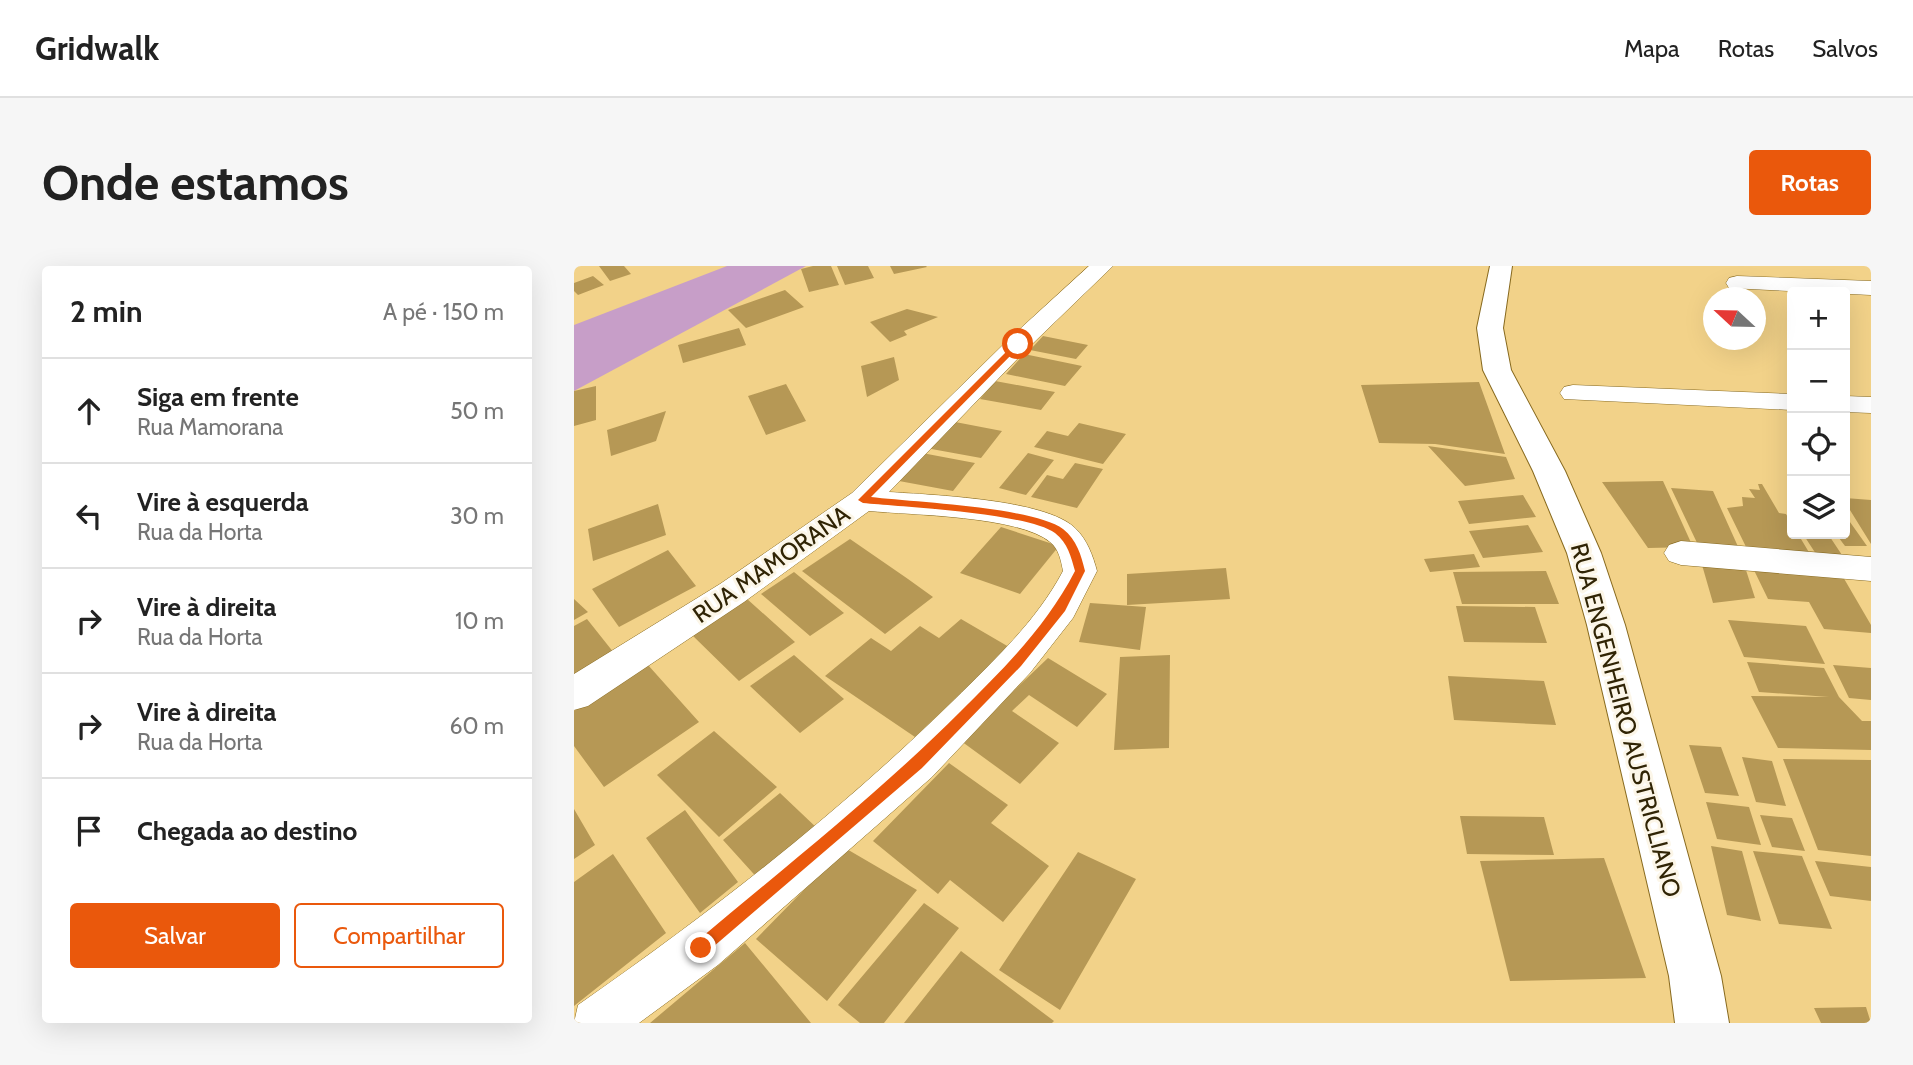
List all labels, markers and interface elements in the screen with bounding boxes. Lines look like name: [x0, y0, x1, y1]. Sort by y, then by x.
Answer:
text: Gridwalk: [35, 28, 159, 68]
text: Mapa: [1624, 34, 1680, 63]
text: Rotas: [1718, 34, 1774, 63]
text: Salvos: [1812, 34, 1878, 63]
button: Rotas: [1749, 150, 1871, 215]
text: Onde estamos: [42, 153, 349, 212]
north arrow: [1703, 287, 1766, 350]
map controls: [1787, 287, 1850, 539]
button: +: [1787, 287, 1850, 350]
text: 2 min: [70, 293, 142, 330]
text: A pé · 150 m: [383, 298, 504, 326]
route start: [1002, 328, 1033, 359]
button: −: [1787, 350, 1850, 413]
text: Siga em frente: [137, 381, 299, 413]
icon: ahead: [70, 392, 108, 430]
text: 50 m: [450, 397, 504, 425]
text: Rua Mamorana: [137, 413, 283, 441]
button: locate: [1787, 413, 1850, 476]
button: layers: [1787, 476, 1850, 539]
text: Vire à esquerda: [137, 486, 309, 518]
icon: left: [70, 497, 108, 535]
street label: RUA MAMORANA: [687, 499, 855, 629]
text: 30 m: [450, 502, 504, 530]
text: Rua da Horta: [137, 518, 262, 546]
street label: RUA ENGENHEIRO AUSTRICLIANO: [1565, 540, 1687, 900]
text: Vire à direita: [137, 591, 277, 623]
icon: right: [70, 602, 108, 640]
text: 10 m: [455, 607, 504, 635]
text: Rua da Horta: [137, 623, 262, 651]
text: Vire à direita: [137, 696, 277, 728]
icon: right: [70, 707, 108, 745]
text: 60 m: [450, 712, 504, 740]
text: Rua da Horta: [137, 728, 262, 756]
icon: arrive: [70, 812, 108, 850]
text: Chegada ao destino: [137, 815, 357, 847]
button: Salvar: [70, 903, 280, 968]
button: Compartilhar: [294, 903, 504, 968]
route end: [685, 932, 716, 963]

